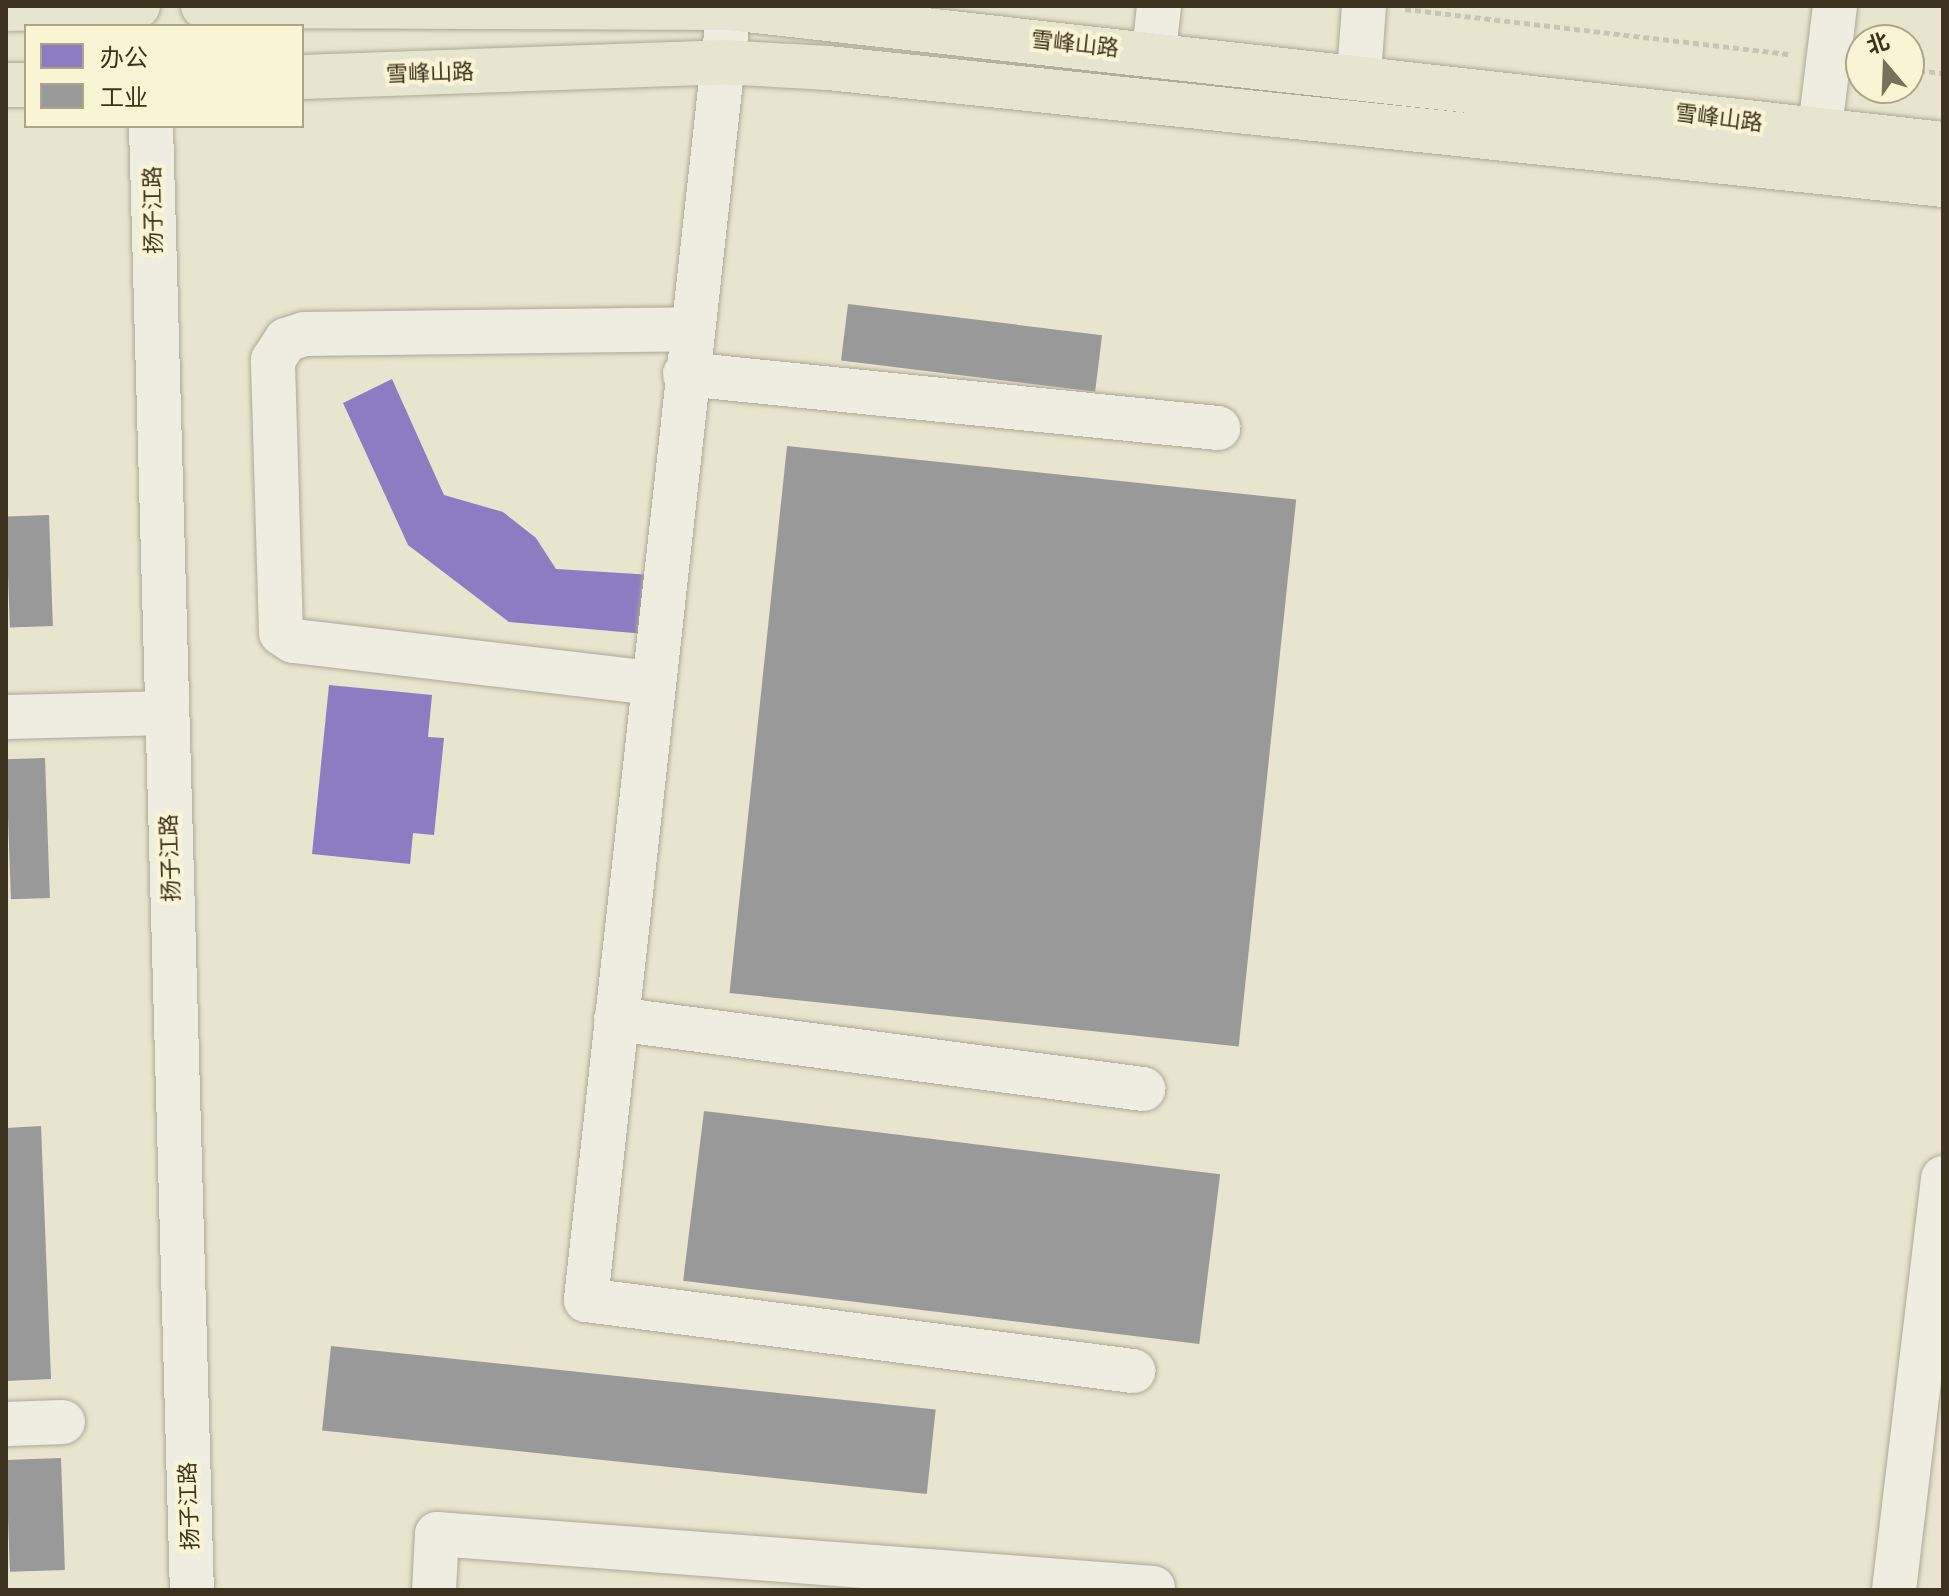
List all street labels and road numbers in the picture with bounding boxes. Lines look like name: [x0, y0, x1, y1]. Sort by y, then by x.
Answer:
street label: 雪峰山路: [1030, 26, 1120, 62]
street label: 雪峰山路: [386, 58, 474, 88]
street label: 雪峰山路: [1674, 100, 1764, 136]
street label: 扬子江路: [139, 166, 167, 254]
street label: 扬子江路: [155, 814, 185, 902]
street label: 扬子江路: [174, 1462, 204, 1550]

